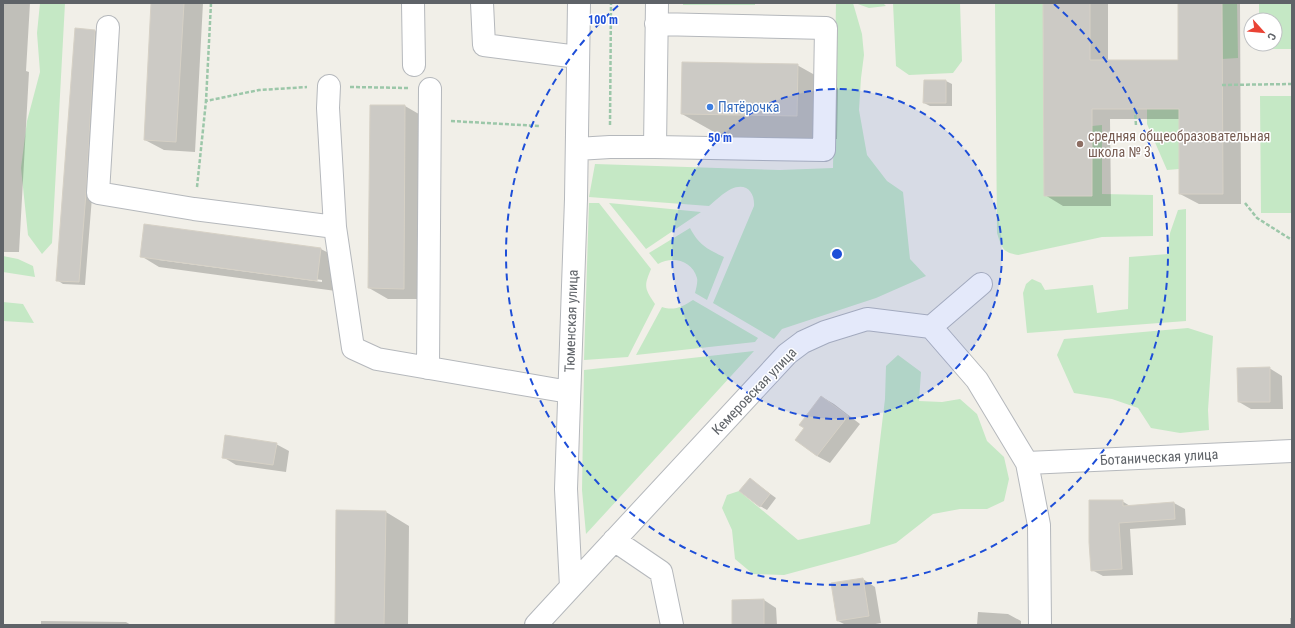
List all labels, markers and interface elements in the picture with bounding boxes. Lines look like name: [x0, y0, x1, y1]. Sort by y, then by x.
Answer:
north arrow: [1243, 12, 1283, 52]
text: 100 m: [588, 13, 618, 27]
text: С: [1264, 31, 1279, 42]
place label: Пятёрочка: [718, 99, 780, 115]
marker: Пятёрочка: [705, 102, 715, 112]
place label: средняя общеобразовательная школа № 3: [1088, 128, 1270, 160]
text: 50 m: [708, 131, 732, 145]
marker: средняя общеобразовательная школа № 3: [1075, 139, 1085, 149]
centre of rings: [830, 247, 844, 261]
street label: Тюменская улица: [561, 269, 581, 373]
street label: Кемеровская улица: [708, 344, 800, 438]
street label: Ботаническая улица: [1099, 446, 1219, 468]

